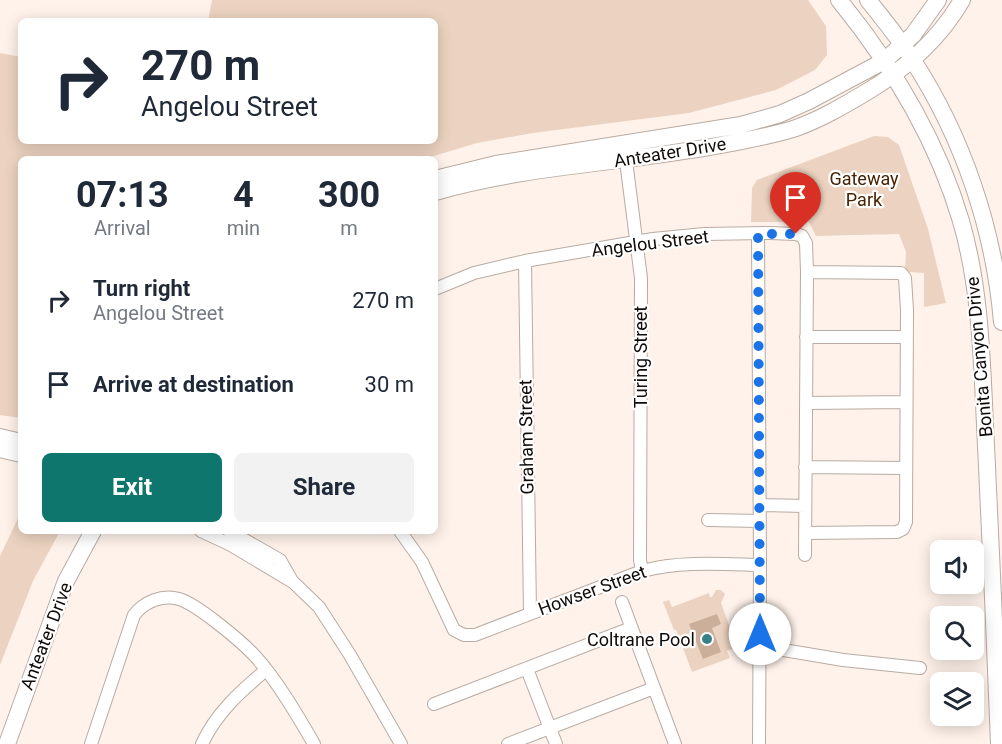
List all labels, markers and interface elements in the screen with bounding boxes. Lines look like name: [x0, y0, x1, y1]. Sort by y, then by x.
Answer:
text: 270 m: [141, 41, 260, 90]
icon: right: [42, 42, 120, 120]
text: Angelou Street: [141, 91, 318, 123]
street label: Anteater Drive: [612, 133, 728, 171]
park label: Gateway Park: [829, 168, 899, 210]
pin: [770, 172, 821, 234]
text: 07:13: [76, 174, 169, 216]
text: 4: [233, 174, 254, 216]
text: 300: [318, 174, 380, 216]
icon: arrive: [779, 181, 812, 214]
text: Arrival: [94, 216, 151, 240]
text: min: [227, 216, 260, 240]
text: m: [340, 216, 358, 240]
street label: Angelou Street: [590, 225, 710, 261]
text: Turn right: [93, 276, 190, 301]
street label: Bonita Canyon Drive: [962, 276, 996, 438]
icon: right: [42, 284, 75, 317]
text: 270 m: [352, 288, 414, 313]
text: Angelou Street: [93, 301, 224, 325]
street label: Turing Street: [630, 306, 651, 408]
icon: arrive: [42, 368, 75, 401]
text: Arrive at destination: [93, 372, 294, 397]
text: 30 m: [365, 372, 414, 397]
street label: Graham Street: [514, 379, 538, 495]
button: Exit: [42, 453, 222, 522]
button: Share: [234, 453, 414, 522]
map controls: [930, 540, 984, 726]
button: sound: [930, 540, 984, 594]
street label: Howser Street: [535, 561, 649, 619]
street label: Anteater Drive: [16, 579, 76, 693]
position arrow: [728, 602, 792, 666]
button: search: [930, 606, 984, 660]
place label: Coltrane Pool: [587, 629, 695, 650]
marker: Coltrane Pool: [700, 632, 714, 646]
button: layers: [930, 672, 984, 726]

